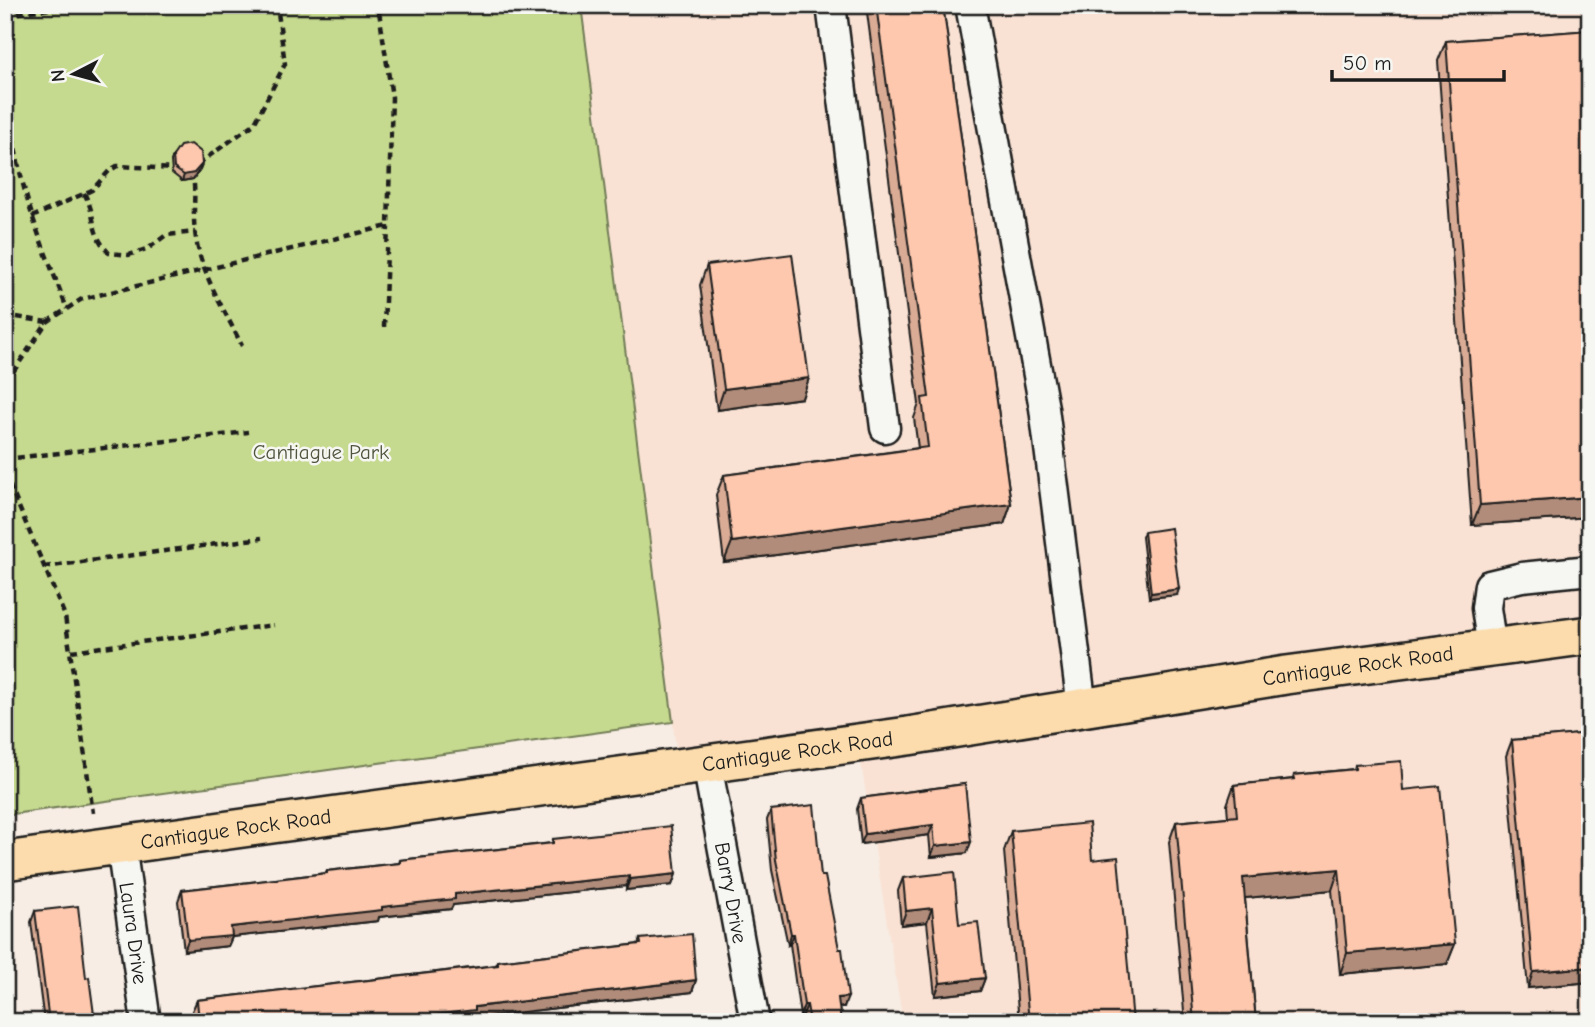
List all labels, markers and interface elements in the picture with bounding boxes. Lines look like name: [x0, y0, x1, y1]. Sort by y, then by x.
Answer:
north arrow: [38, 38, 108, 108]
scale bar: [1332, 38, 1504, 82]
text: 50 m: [1343, 51, 1392, 75]
text: N: [47, 68, 70, 83]
park label: Cantiague Park: [253, 440, 389, 464]
street label: Cantiague Rock Road: [1261, 641, 1455, 691]
street label: Cantiague Rock Road: [700, 726, 894, 776]
street label: Cantiague Rock Road: [139, 804, 333, 854]
street label: Barry Drive: [710, 840, 752, 945]
street label: Laura Drive: [114, 881, 153, 986]

